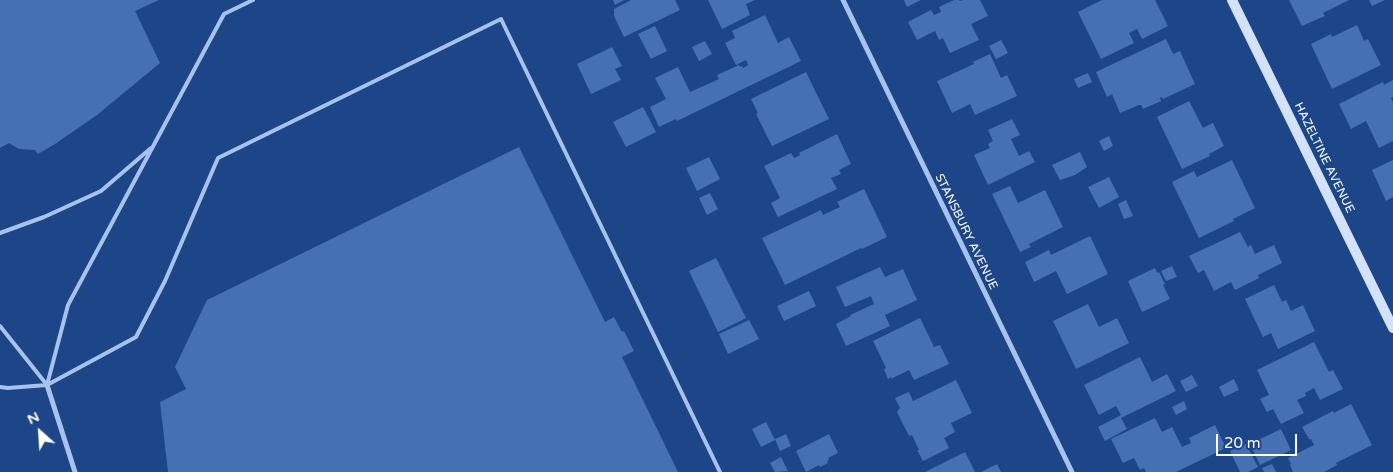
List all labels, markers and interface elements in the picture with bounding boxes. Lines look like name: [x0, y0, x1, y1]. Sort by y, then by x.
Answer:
street label: HAZELTINE AVENUE: [1291, 100, 1357, 216]
street label: STANSBURY AVENUE: [932, 172, 1000, 292]
north arrow: [15, 407, 65, 457]
text: N: [24, 408, 42, 428]
scale bar: [1218, 424, 1299, 456]
text: 20 m: [1224, 434, 1261, 452]

